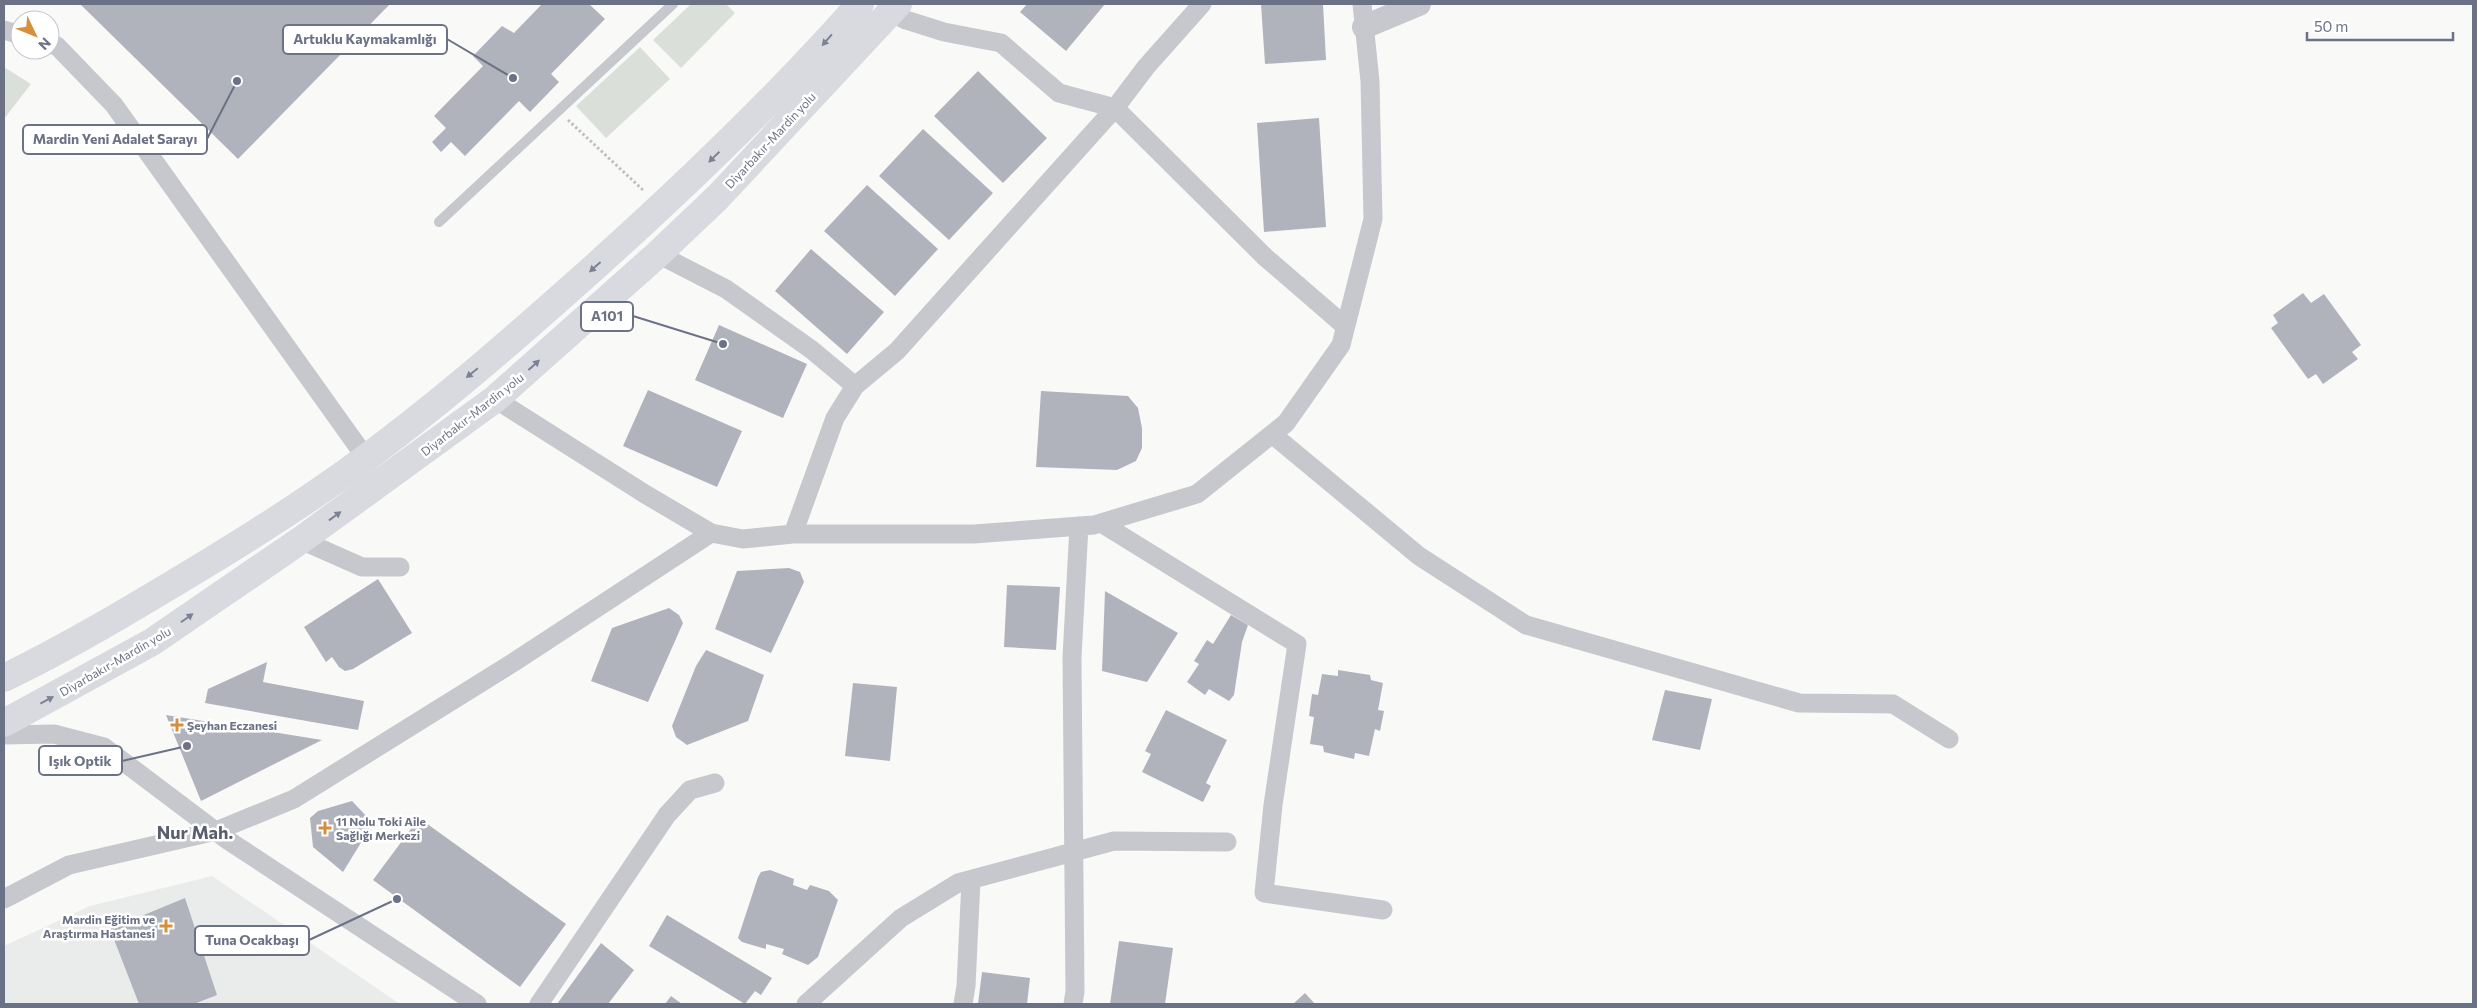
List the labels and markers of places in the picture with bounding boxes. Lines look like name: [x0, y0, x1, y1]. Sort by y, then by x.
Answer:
callout: Artuklu Kaymakamlığı: [283, 25, 447, 54]
callout: Mardin Yeni Adalet Sarayı: [23, 125, 207, 154]
callout: A101: [581, 302, 633, 331]
place label: Şeyhan Eczanesi: [187, 718, 277, 732]
marker: Şeyhan Eczanesi: [171, 719, 183, 731]
callout: Işık Optik: [39, 746, 122, 775]
place label: 11 Nolu Toki Aile Sağlığı Merkezi: [336, 814, 426, 842]
marker: 11 Nolu Toki Aile Sağlığı Merkezi: [318, 821, 332, 835]
place label: Mardin Eğitim ve Araştırma Hastanesi: [43, 912, 155, 940]
marker: Mardin Eğitim ve Araştırma Hastanesi: [159, 919, 173, 933]
callout: Tuna Ocakbaşı: [195, 926, 309, 955]

